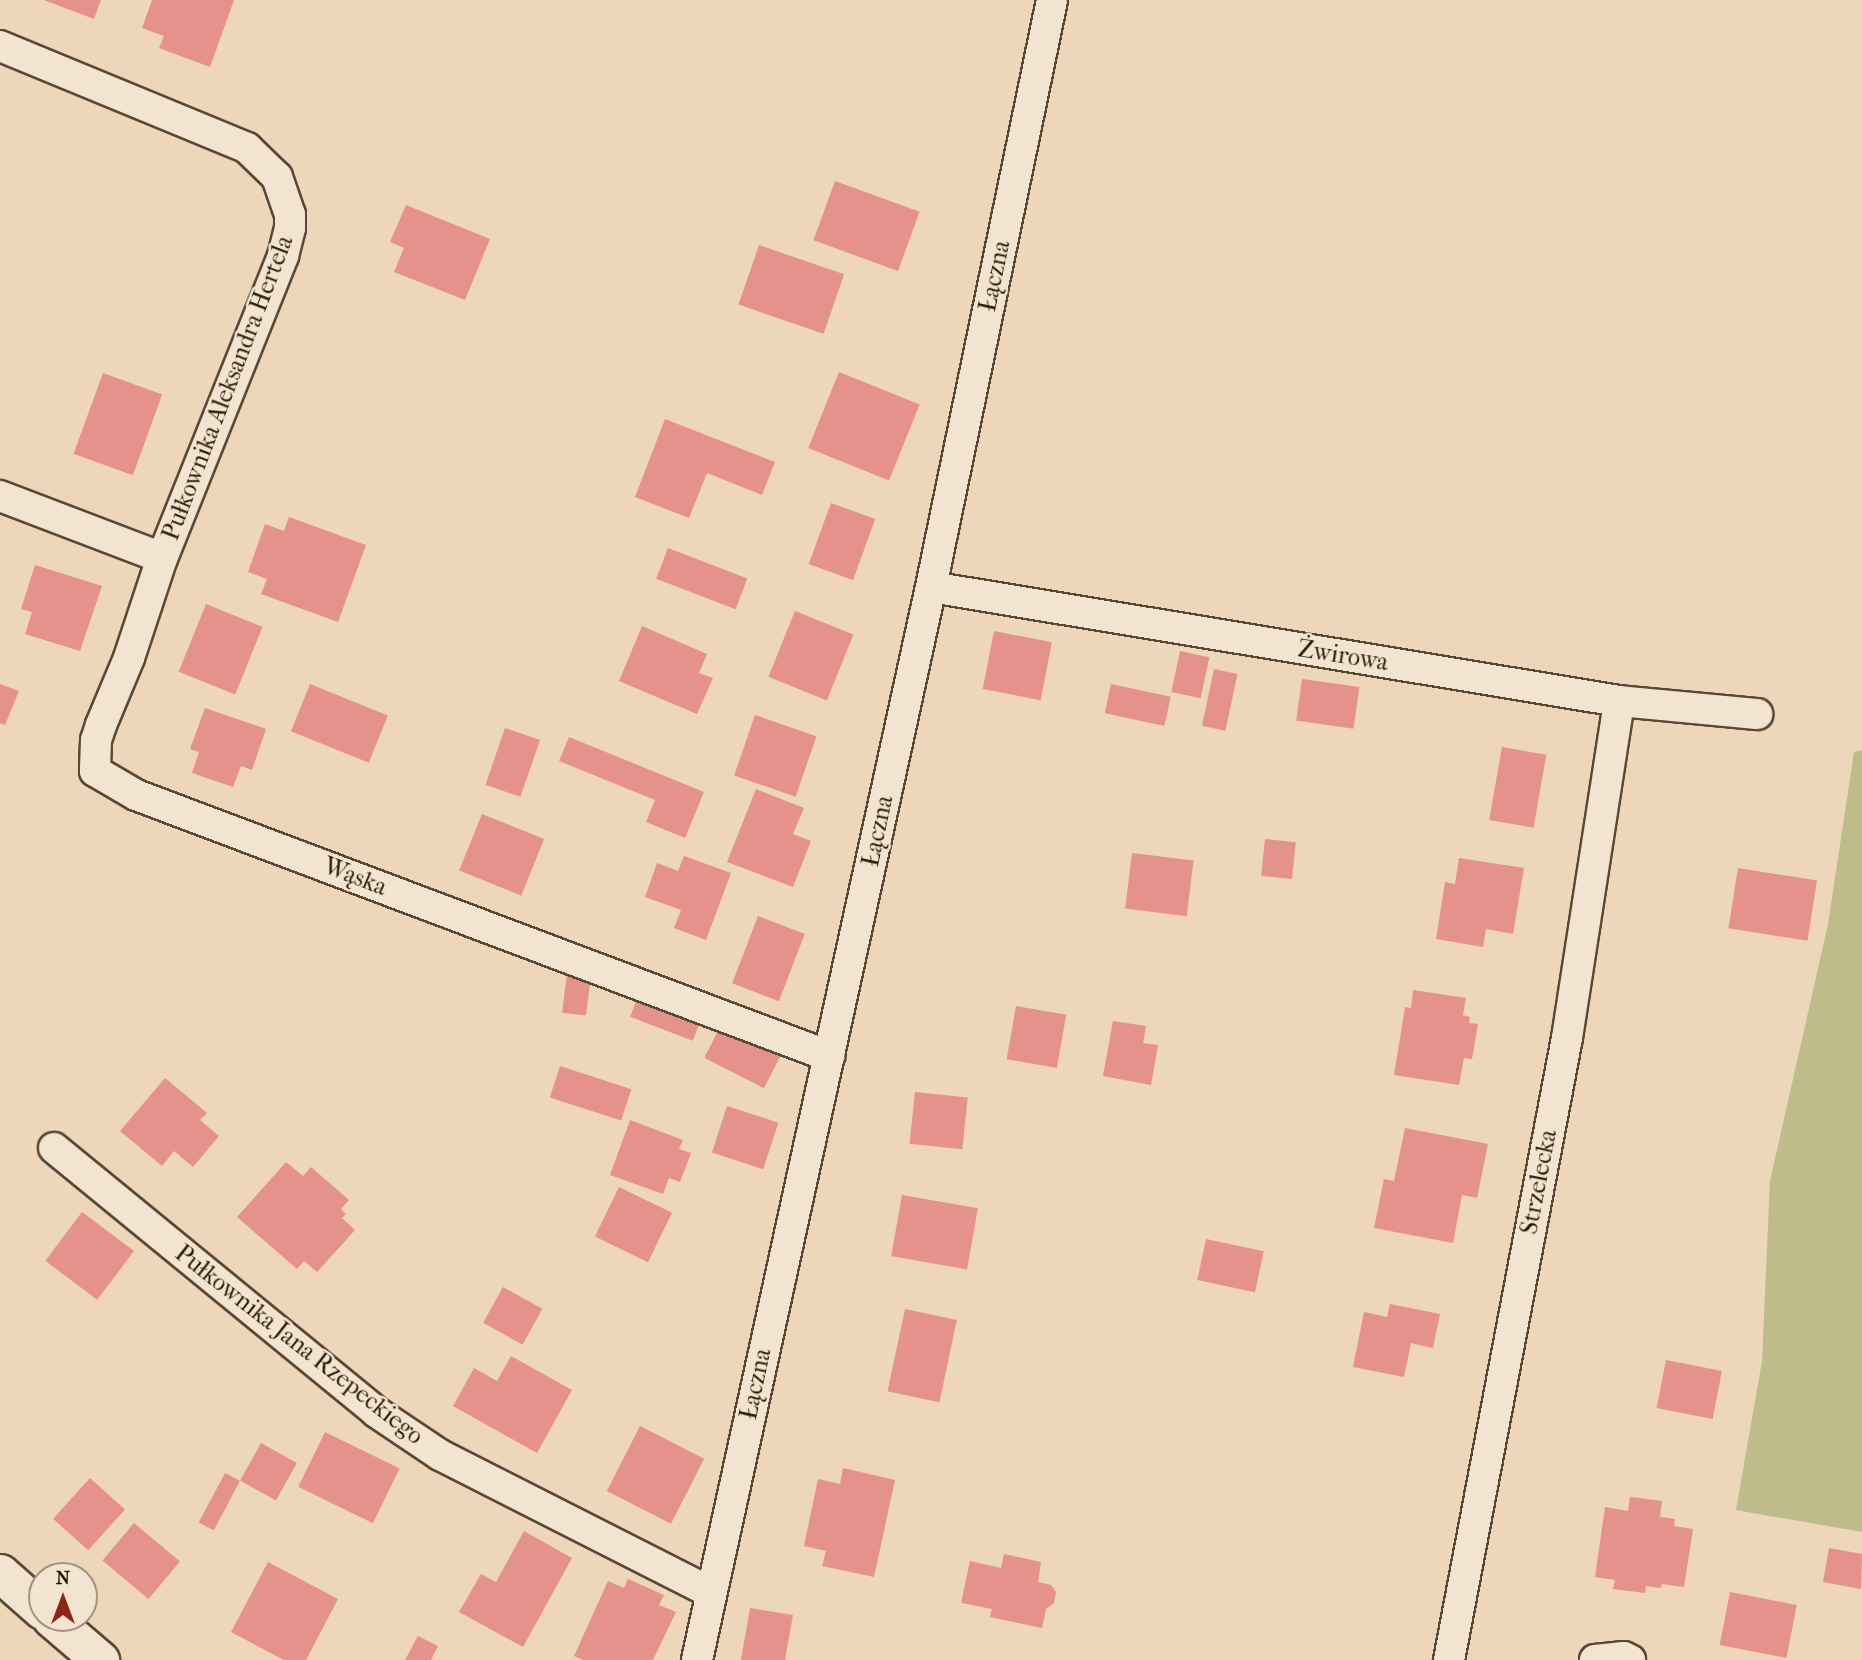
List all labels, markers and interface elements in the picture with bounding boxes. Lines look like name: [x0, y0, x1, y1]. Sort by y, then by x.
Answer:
street label: Pułkownika Aleksandra Hertela: [156, 232, 300, 544]
street label: Łączna: [973, 238, 1017, 314]
street label: Żwirowa: [1296, 635, 1390, 677]
street label: Łączna: [856, 793, 900, 869]
street label: Wąska: [319, 852, 391, 902]
street label: Strzelecka: [1515, 1127, 1563, 1237]
street label: Pułkownika Jana Rzepeckiego: [169, 1239, 429, 1451]
street label: Łączna: [734, 1346, 778, 1422]
north arrow: [28, 1562, 98, 1632]
text: N: [56, 1567, 70, 1589]

